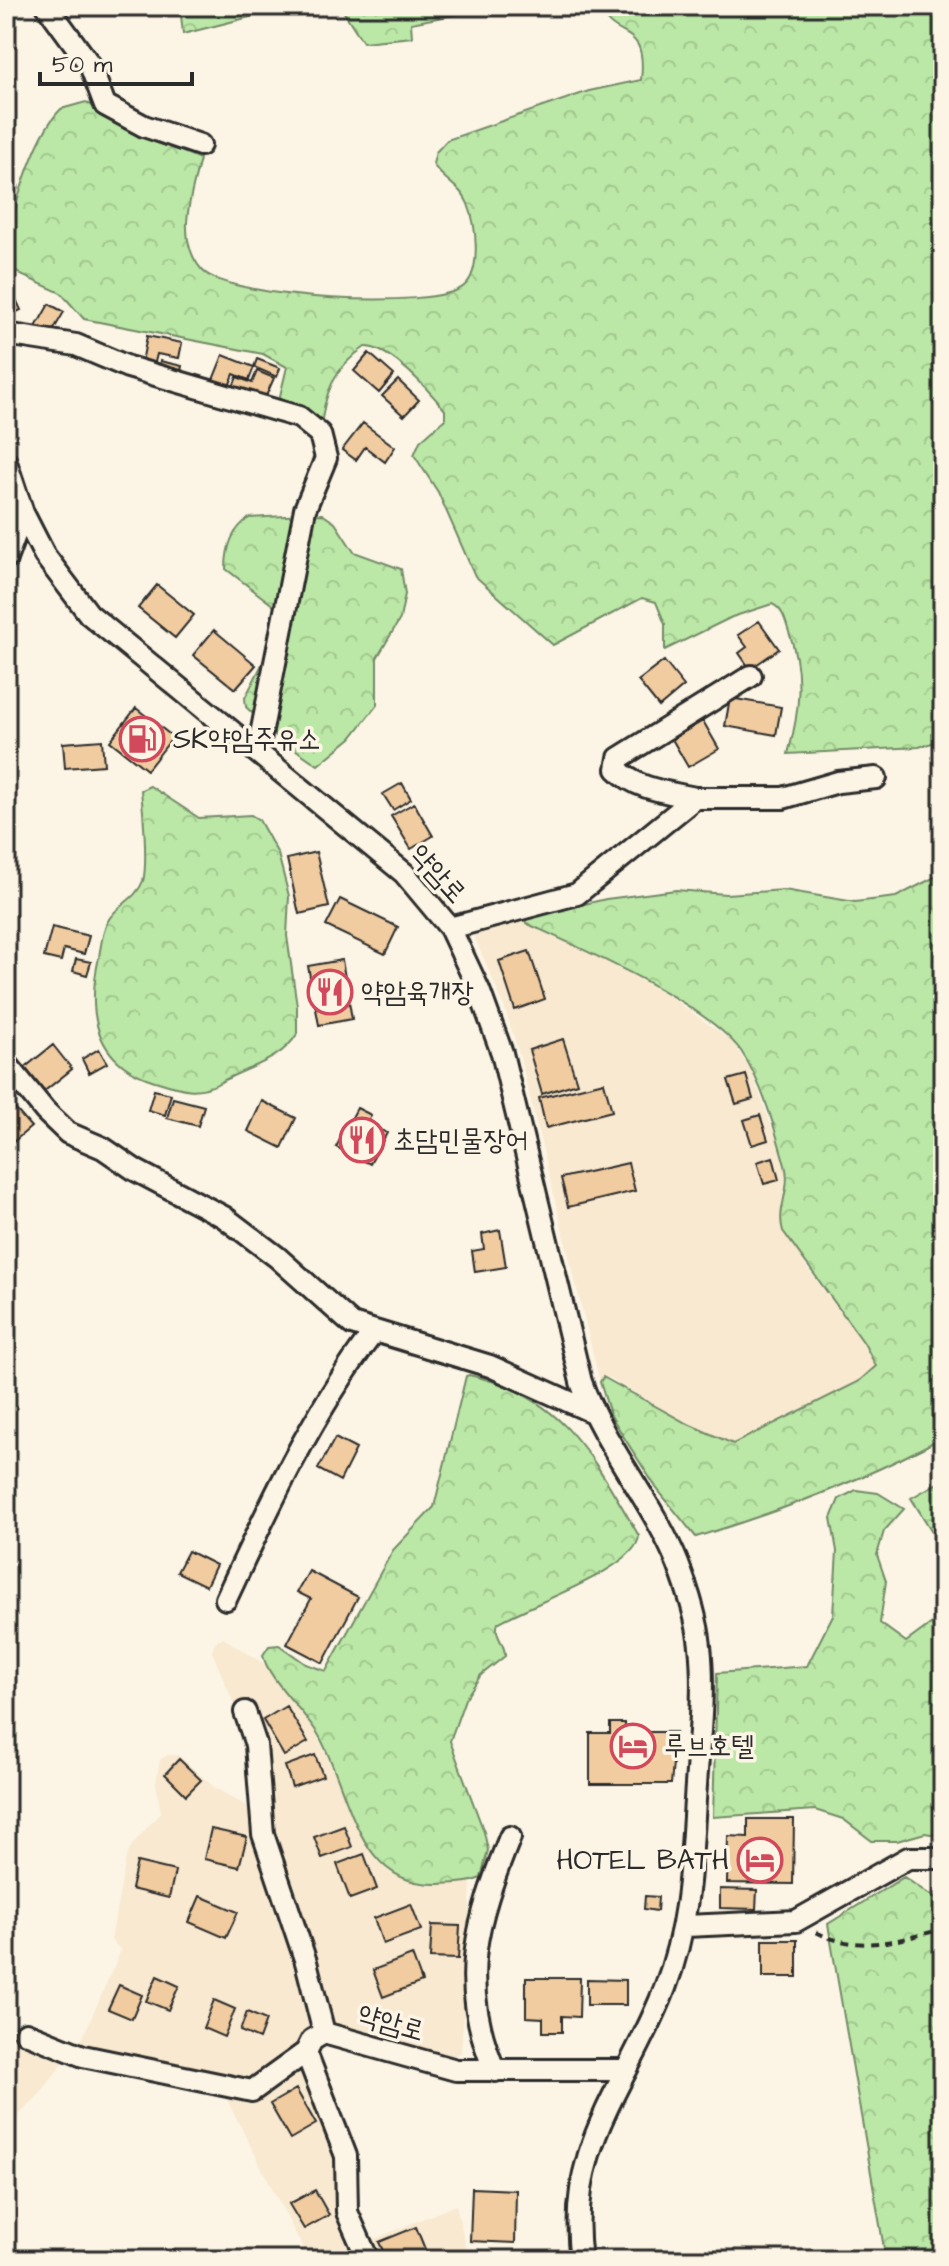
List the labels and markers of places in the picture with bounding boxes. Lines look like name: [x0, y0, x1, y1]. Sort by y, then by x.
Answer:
fuel station icon: SK약암주유소: [118, 715, 166, 763]
place label: SK약암주유소: [173, 720, 321, 759]
restaurant icon: 약암육개장: [306, 968, 354, 1016]
place label: 약암육개장: [361, 973, 474, 1012]
restaurant icon: 초담민물장어: [338, 1116, 386, 1164]
place label: 초담민물장어: [393, 1121, 528, 1160]
hotel icon: 루브호텔: [609, 1722, 657, 1770]
place label: 루브호텔: [664, 1727, 754, 1766]
hotel icon: HOTEL BATH: [736, 1836, 784, 1884]
place label: HOTEL BATH: [556, 1841, 729, 1880]

